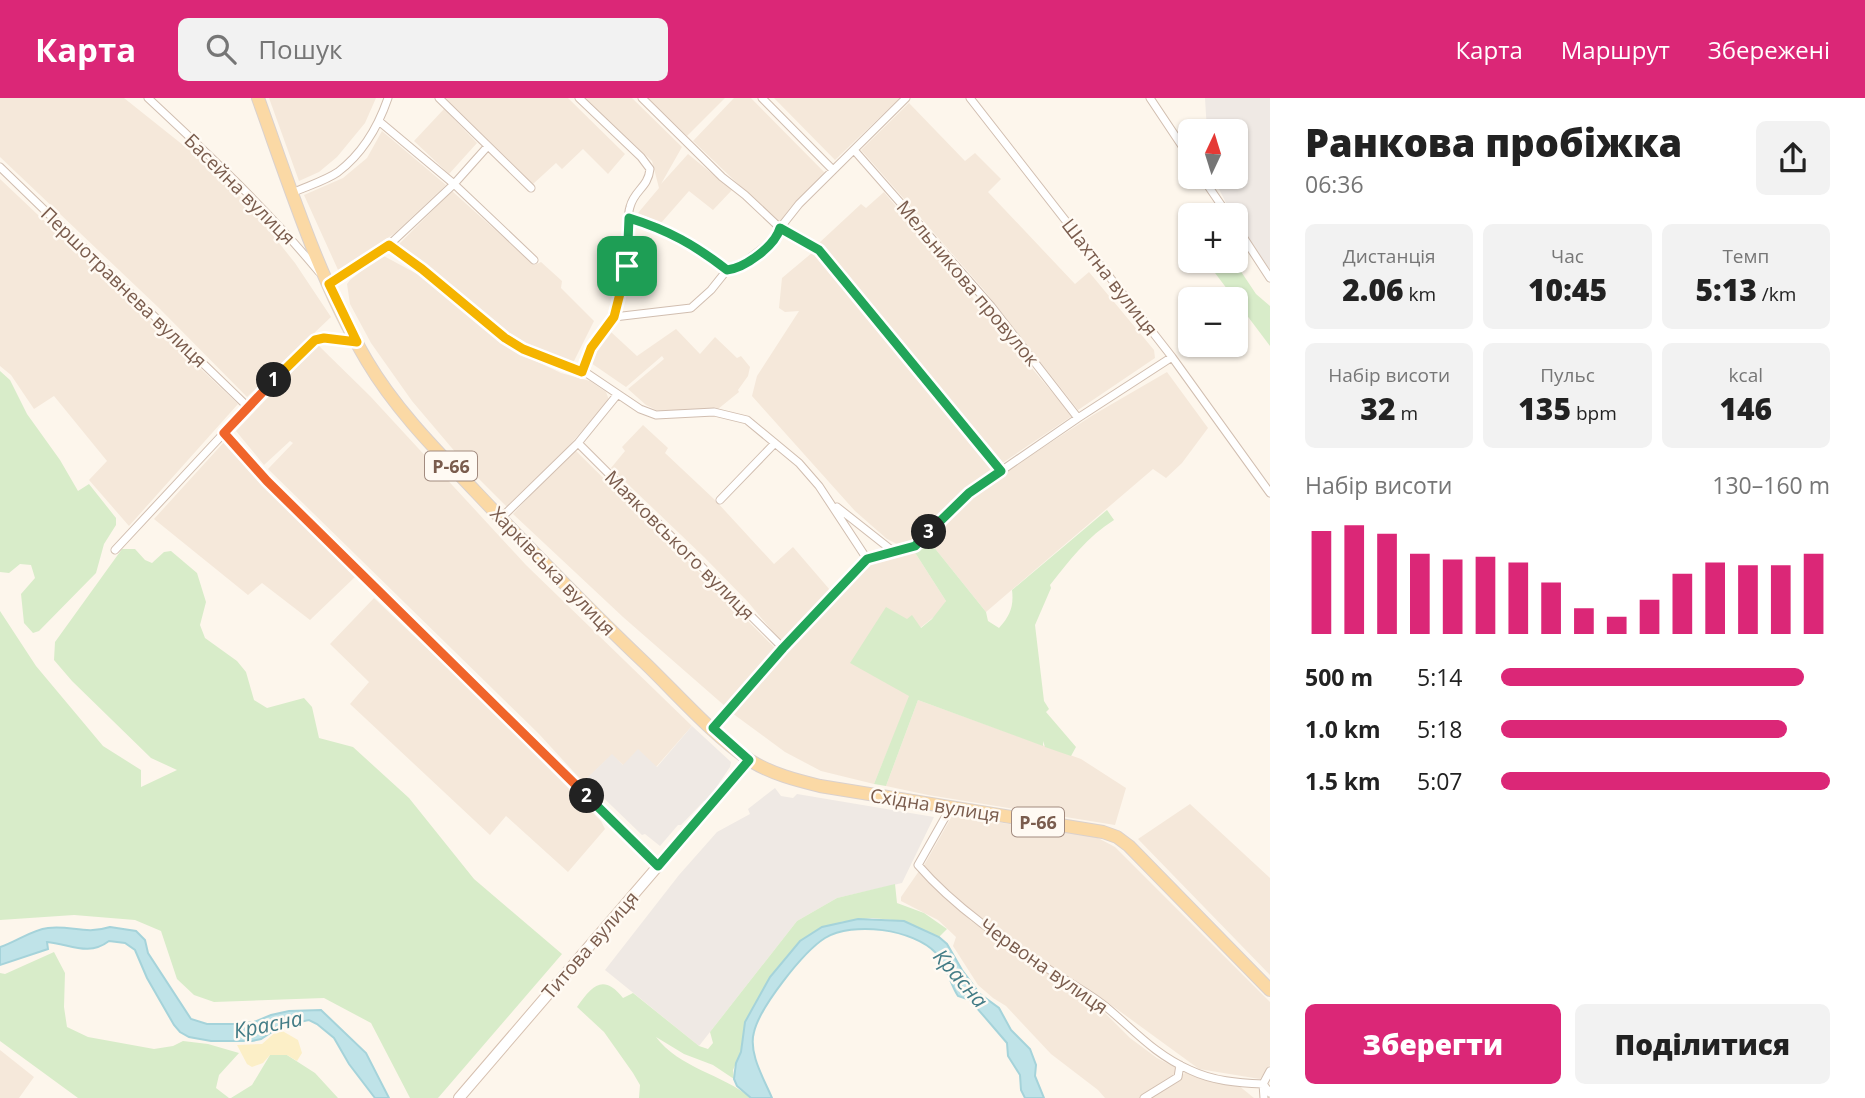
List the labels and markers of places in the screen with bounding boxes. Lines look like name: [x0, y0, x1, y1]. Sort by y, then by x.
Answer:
pin: [597, 236, 657, 296]
pin: 1: [256, 362, 292, 398]
pin: 3: [912, 514, 946, 550]
pin: 2: [570, 778, 604, 814]

